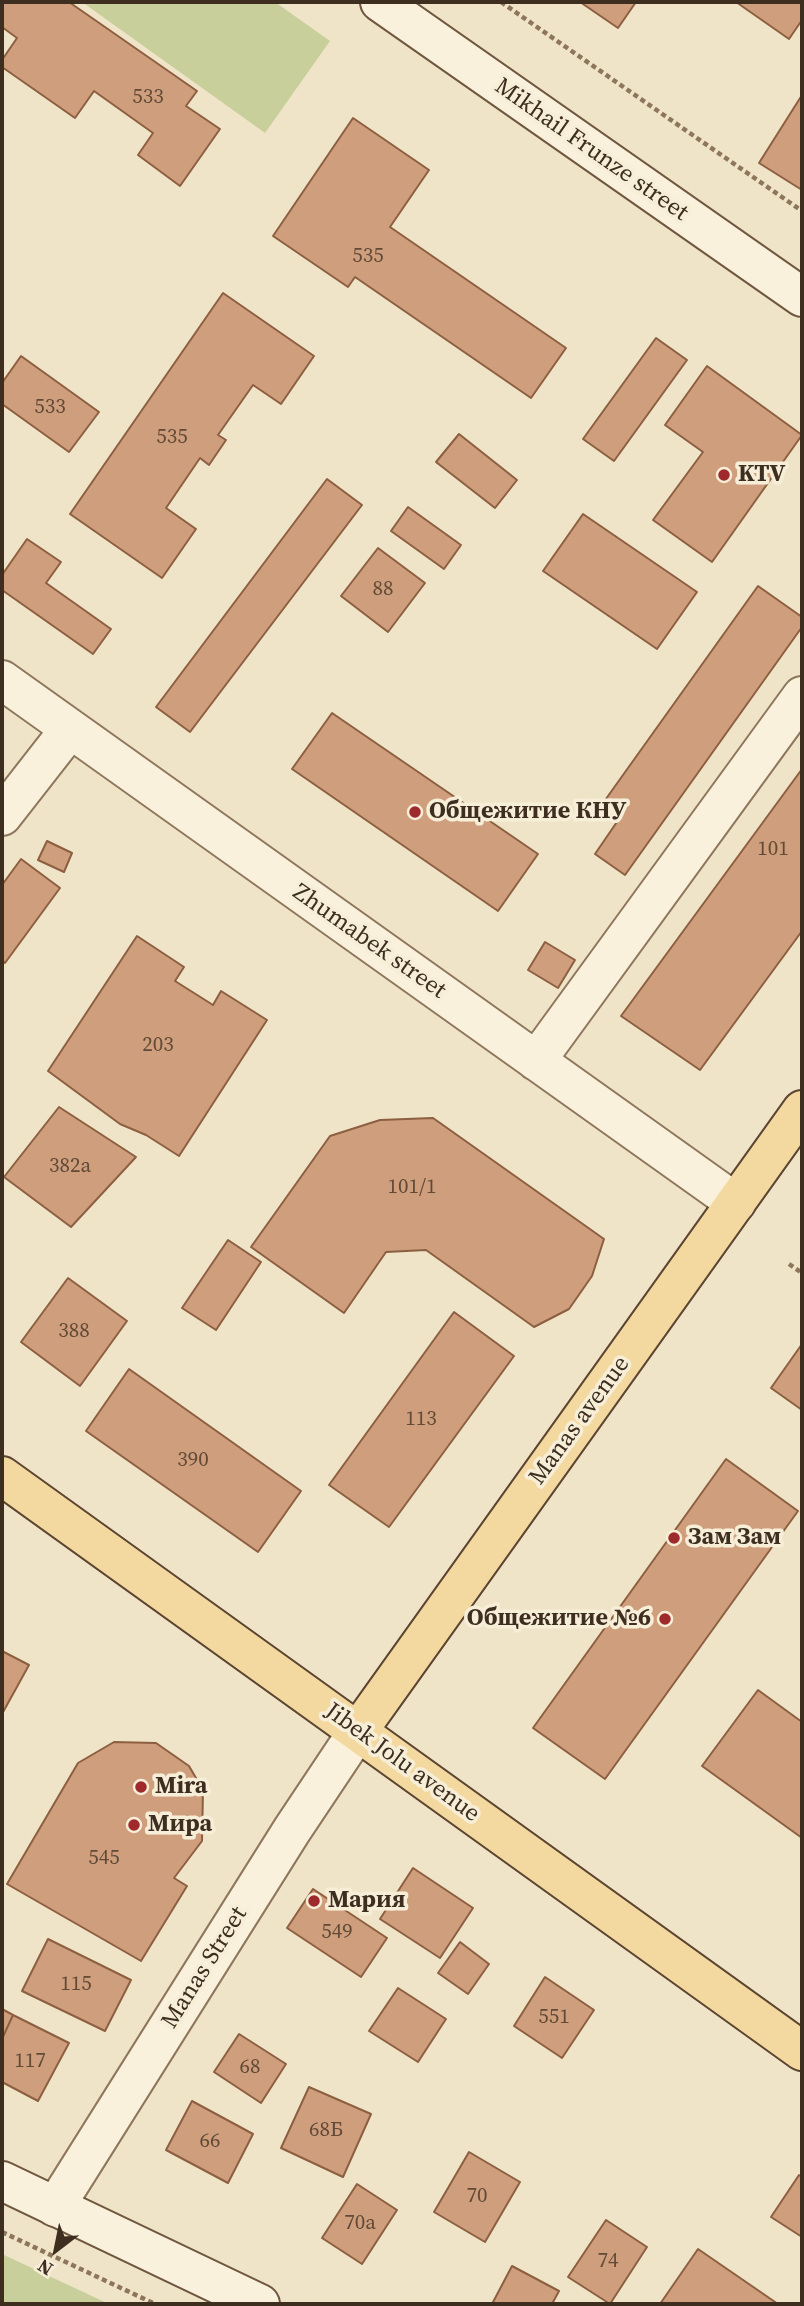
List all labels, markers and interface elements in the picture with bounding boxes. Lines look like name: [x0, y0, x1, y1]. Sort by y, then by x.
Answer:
street label: Mikhail Frunze street: [489, 72, 693, 228]
house number: 533: [132, 85, 164, 111]
house number: 535: [352, 244, 384, 270]
house number: 533: [34, 395, 66, 421]
house number: 535: [156, 425, 188, 451]
place label: KTV: [738, 461, 785, 489]
marker: KTV: [716, 467, 732, 483]
house number: 88: [373, 577, 393, 603]
place label: Общежитие КНУ: [429, 798, 626, 826]
marker: Общежитие КНУ: [407, 804, 423, 820]
house number: 101: [757, 837, 789, 863]
street label: Zhumabek street: [287, 878, 451, 1006]
house number: 203: [142, 1033, 174, 1059]
house number: 382а: [49, 1154, 91, 1180]
house number: 101/1: [388, 1175, 436, 1201]
house number: 388: [58, 1319, 90, 1345]
street label: Manas avenue: [524, 1351, 636, 1491]
house number: 113: [405, 1407, 437, 1433]
house number: 390: [177, 1448, 209, 1474]
place label: Зам Зам: [688, 1524, 781, 1552]
marker: Зам Зам: [666, 1530, 682, 1546]
place label: Общежитие №6: [467, 1605, 651, 1633]
marker: Общежитие №6: [657, 1611, 673, 1627]
street label: Jibek Jolu avenue: [319, 1697, 485, 1829]
place label: Mira: [155, 1773, 207, 1801]
marker: Mira: [133, 1779, 149, 1795]
place label: Мира: [148, 1811, 212, 1839]
marker: Мира: [126, 1817, 142, 1833]
house number: 545: [88, 1846, 120, 1872]
place label: Мария: [328, 1887, 405, 1915]
marker: Мария: [306, 1893, 322, 1909]
street label: Manas Street: [156, 1902, 254, 2034]
house number: 549: [321, 1920, 353, 1946]
house number: 115: [60, 1972, 92, 1998]
house number: 551: [538, 2005, 570, 2031]
house number: 117: [14, 2049, 46, 2075]
house number: 68: [240, 2055, 260, 2081]
house number: 68Б: [309, 2118, 343, 2144]
house number: 66: [200, 2129, 220, 2155]
house number: 70: [467, 2184, 487, 2210]
house number: 70а: [344, 2211, 376, 2237]
north arrow: [21, 2215, 91, 2285]
house number: 74: [598, 2249, 618, 2275]
text: N: [32, 2253, 58, 2283]

